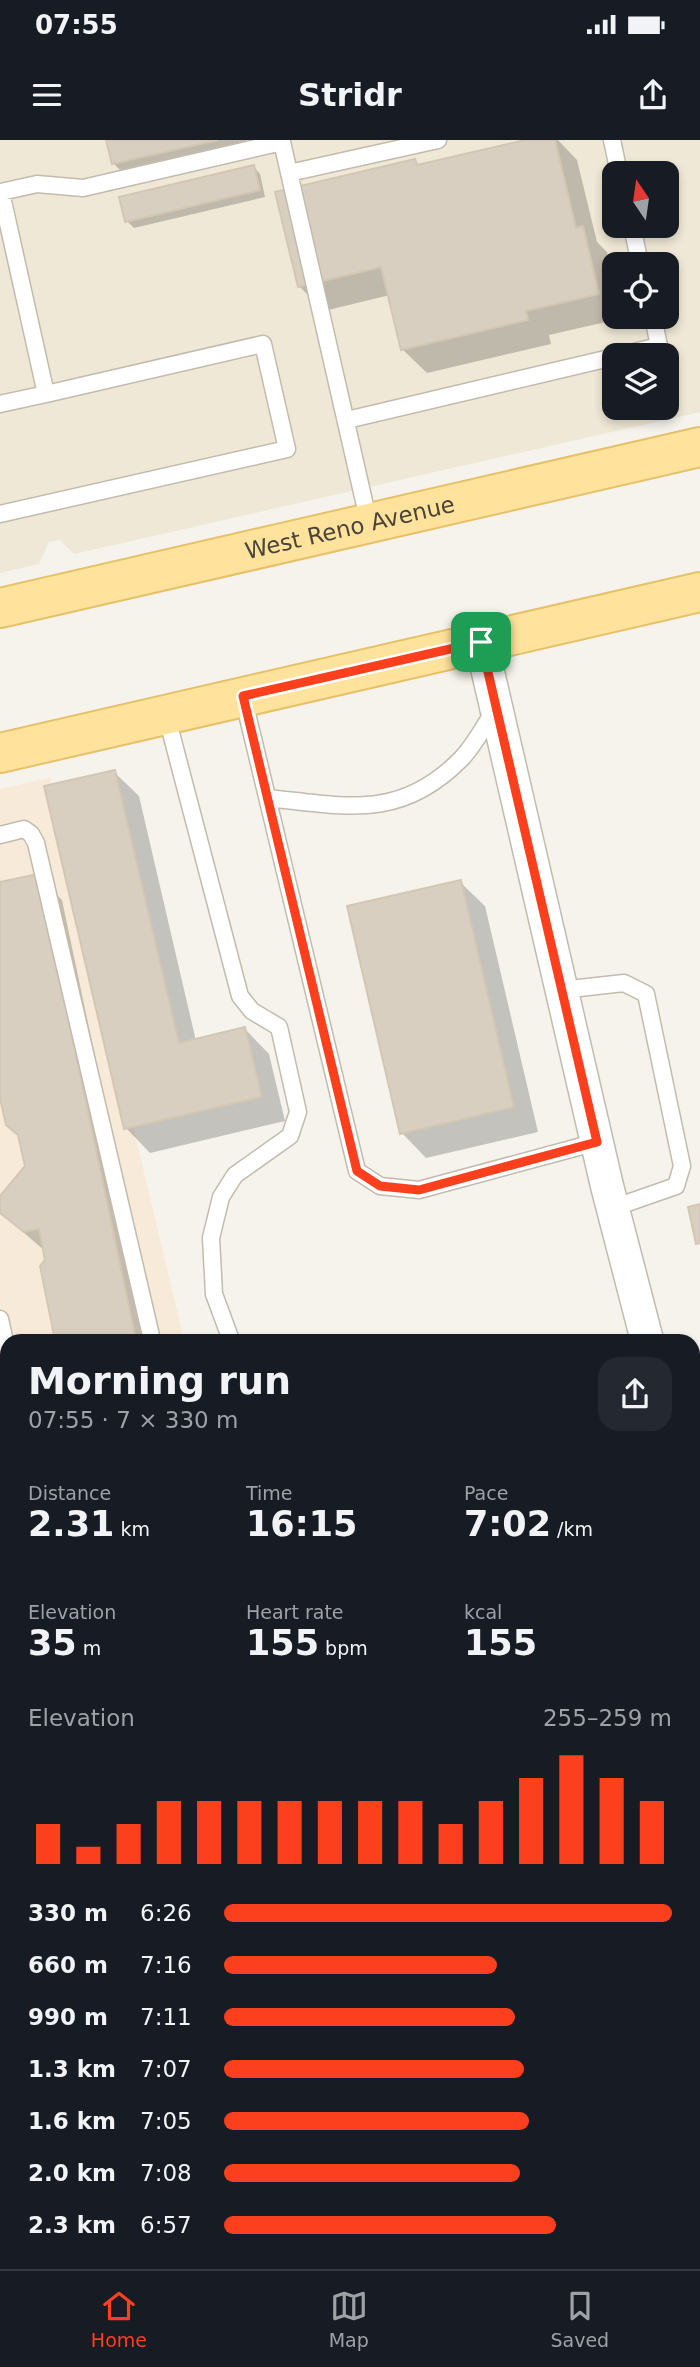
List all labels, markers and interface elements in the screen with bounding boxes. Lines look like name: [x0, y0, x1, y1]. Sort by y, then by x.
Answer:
text: 07:55: [35, 10, 118, 40]
icon: menu: [28, 76, 66, 114]
text: Stridr: [298, 76, 402, 114]
icon: share: [634, 76, 672, 114]
north arrow: [602, 161, 679, 238]
map controls: [602, 161, 679, 420]
button: locate: [602, 252, 679, 329]
button: layers: [602, 343, 679, 420]
street label: West Reno Avenue: [242, 491, 457, 564]
pin: [451, 612, 511, 672]
icon: arrive: [462, 623, 500, 661]
button: share: [598, 1357, 672, 1431]
text: Morning run: [28, 1359, 291, 1403]
text: 07:55 · 7 × 330 m: [28, 1407, 238, 1433]
text: Distance: [28, 1482, 111, 1504]
text: Time: [246, 1482, 293, 1504]
text: Pace: [464, 1482, 508, 1504]
text: 2.31: [28, 1504, 114, 1544]
text: 16:15: [246, 1504, 357, 1544]
text: 7:02: [464, 1504, 551, 1544]
text: km: [114, 1518, 150, 1540]
text: /km: [551, 1518, 593, 1540]
text: Elevation: [28, 1601, 116, 1623]
text: Heart rate: [246, 1601, 344, 1623]
text: kcal: [464, 1601, 502, 1623]
text: 35: [28, 1623, 77, 1663]
text: 155: [246, 1623, 319, 1663]
text: 155: [464, 1623, 537, 1663]
text: m: [77, 1637, 101, 1659]
text: bpm: [319, 1637, 368, 1659]
text: Elevation: [28, 1705, 135, 1731]
text: 255–259 m: [543, 1705, 672, 1731]
text: 330 m: [28, 1900, 108, 1926]
text: 6:26: [140, 1900, 192, 1926]
text: 660 m: [28, 1952, 108, 1978]
text: 7:16: [140, 1952, 192, 1978]
text: 990 m: [28, 2004, 108, 2030]
text: 7:11: [140, 2004, 192, 2030]
text: 1.3 km: [28, 2056, 116, 2082]
text: 7:07: [140, 2056, 192, 2082]
text: 1.6 km: [28, 2108, 116, 2134]
text: 7:05: [140, 2108, 192, 2134]
text: 2.0 km: [28, 2160, 116, 2186]
text: 7:08: [140, 2160, 192, 2186]
text: 2.3 km: [28, 2212, 116, 2238]
text: 6:57: [140, 2212, 192, 2238]
tab: Home: [91, 2287, 147, 2351]
tab: Map: [329, 2287, 369, 2351]
tab: Saved: [550, 2287, 609, 2351]

